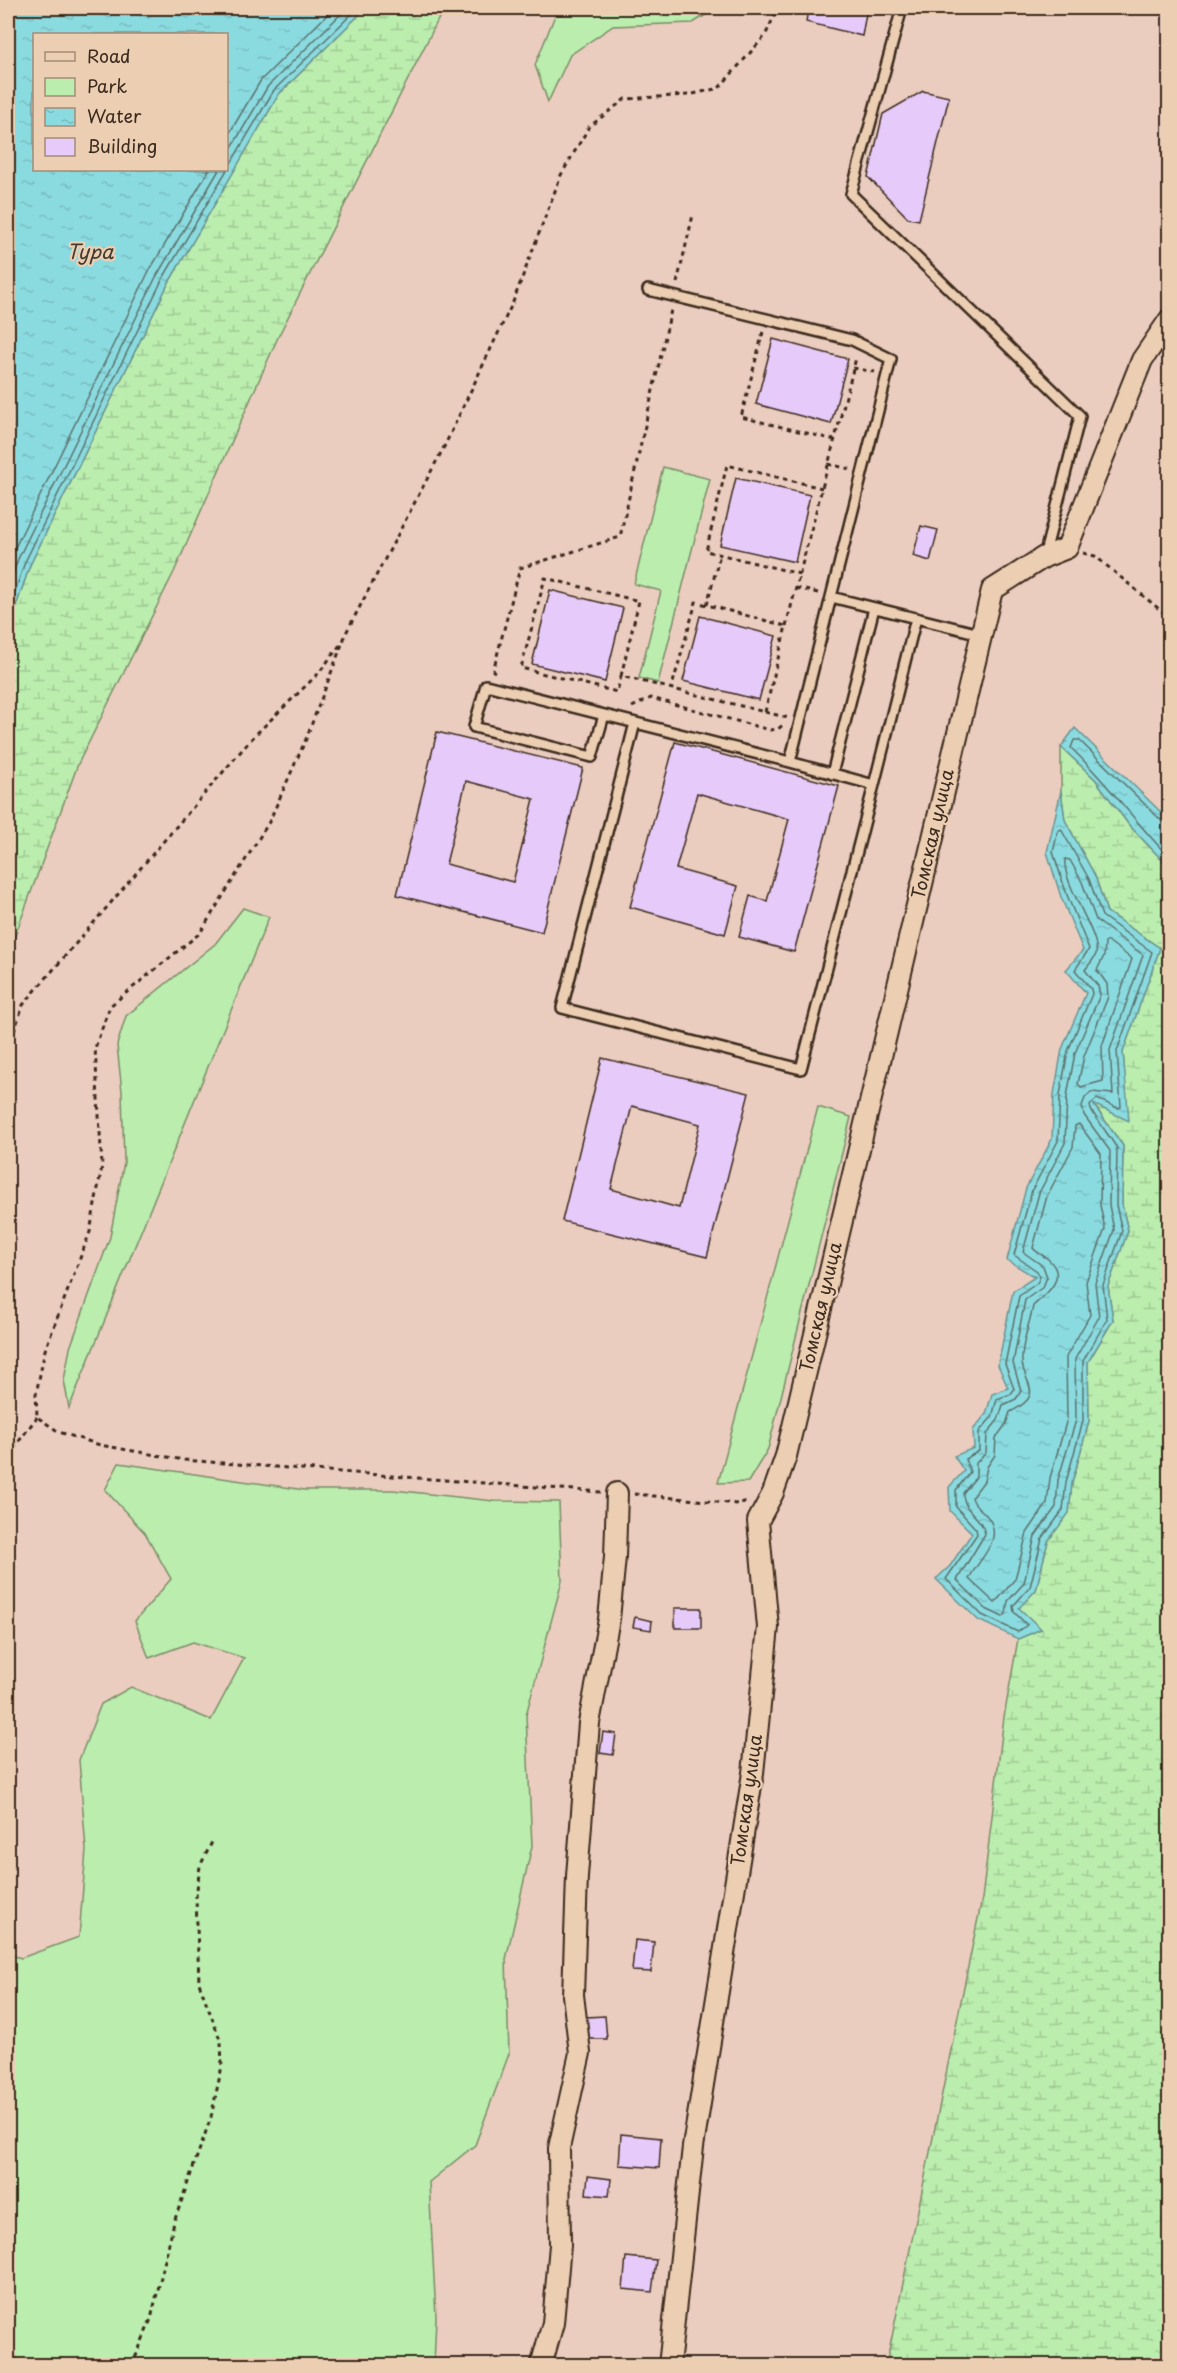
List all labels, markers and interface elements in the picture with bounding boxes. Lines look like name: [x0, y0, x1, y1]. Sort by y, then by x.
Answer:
legend: [33, 33, 228, 171]
text: Road: [87, 42, 131, 69]
text: Park: [87, 72, 127, 99]
text: Water: [87, 102, 142, 129]
text: Building: [87, 132, 157, 159]
water label: Тура: [67, 236, 114, 266]
street label: Томская улица: [903, 765, 960, 901]
street label: Томская улица: [791, 1238, 848, 1374]
street label: Томская улица: [723, 1732, 768, 1867]

